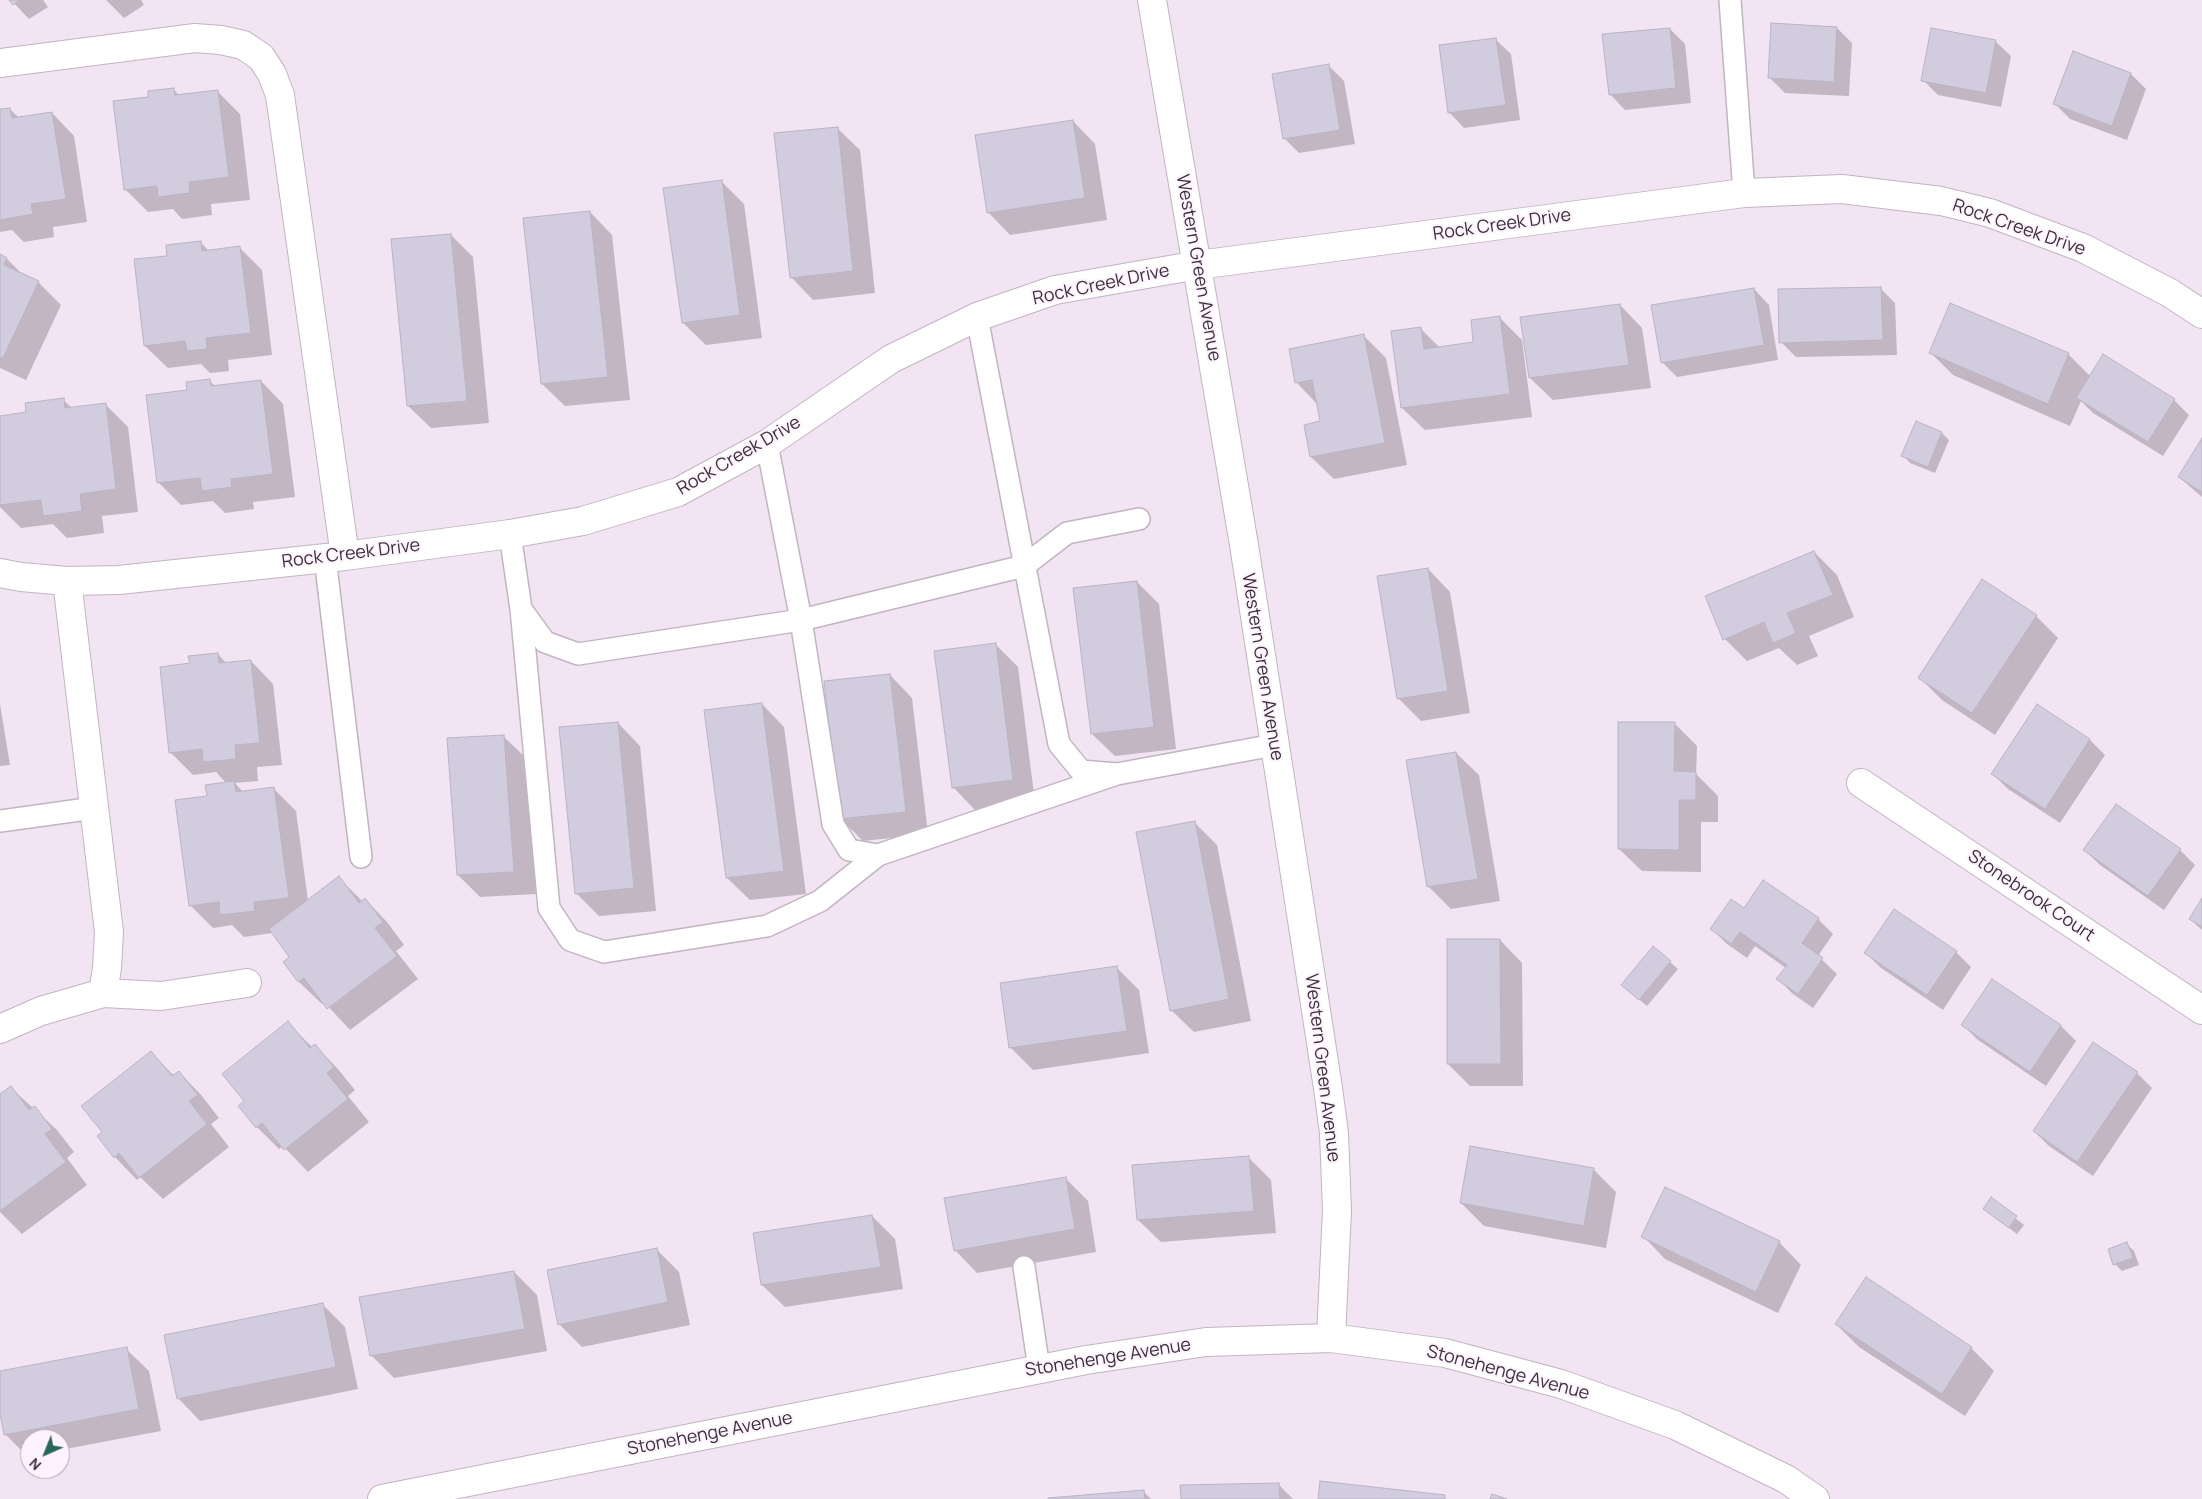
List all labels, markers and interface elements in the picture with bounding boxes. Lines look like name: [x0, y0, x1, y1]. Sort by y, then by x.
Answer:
street label: Western Green Avenue: [1171, 173, 1225, 363]
street label: Rock Creek Drive: [1950, 195, 2088, 261]
street label: Rock Creek Drive: [1432, 205, 1572, 245]
street label: Rock Creek Drive: [1031, 260, 1171, 310]
street label: Rock Creek Drive: [673, 412, 805, 500]
street label: Rock Creek Drive: [281, 535, 421, 573]
street label: Western Green Avenue: [1237, 572, 1287, 762]
street label: Stonebrook Court: [1963, 846, 2099, 946]
street label: Western Green Avenue: [1300, 973, 1344, 1163]
street label: Stonehenge Avenue: [1023, 1334, 1193, 1382]
street label: Stonehenge Avenue: [1424, 1341, 1592, 1405]
street label: Stonehenge Avenue: [626, 1407, 794, 1461]
north arrow: [20, 1429, 70, 1479]
text: N: [25, 1454, 45, 1475]

